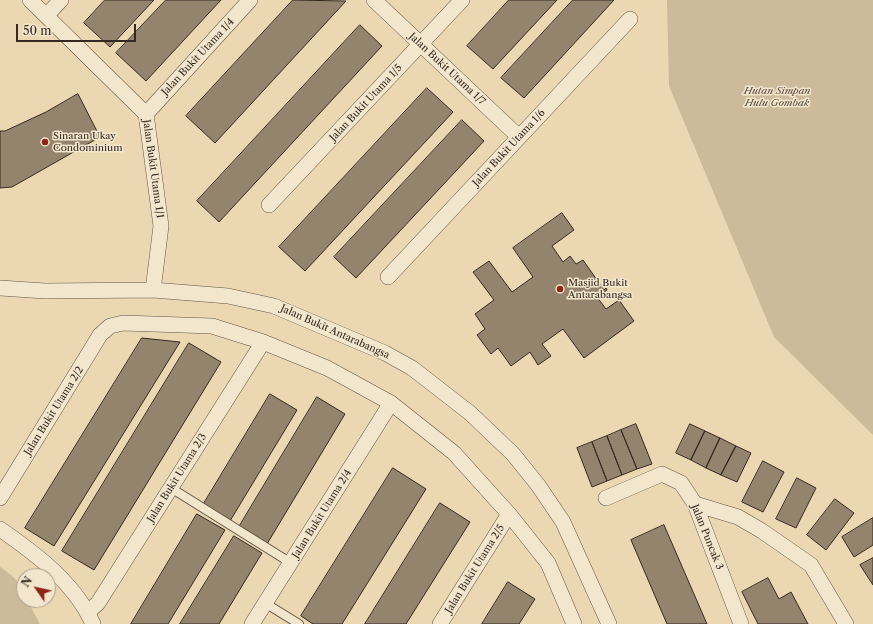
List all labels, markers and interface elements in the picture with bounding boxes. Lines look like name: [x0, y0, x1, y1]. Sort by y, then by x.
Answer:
scale bar: [18, 16, 138, 42]
street label: Jalan Bukit Utama 1/4: [159, 16, 237, 98]
text: 50 m: [23, 23, 52, 38]
street label: Jalan Bukit Utama 1/7: [406, 30, 488, 108]
street label: Jalan Bukit Utama 1/5: [327, 62, 405, 144]
park label: Hutan Simpan Hulu Gombak: [744, 85, 810, 108]
street label: Jalan Bukit Utama 1/6: [470, 107, 548, 189]
street label: Jalan Bukit Utama 1/1: [140, 119, 166, 219]
place label: Sinaran Ukay Condominium: [53, 130, 122, 154]
marker: Sinaran Ukay Condominium: [40, 137, 50, 147]
place label: Masjid Bukit Antarabangsa: [568, 277, 632, 300]
marker: Masjid Bukit Antarabangsa: [555, 284, 565, 294]
street label: Jalan Bukit Antarabangsa: [278, 302, 392, 362]
street label: Jalan Bukit Utama 2/2: [22, 364, 86, 458]
street label: Jalan Bukit Utama 2/3: [145, 431, 209, 525]
street label: Jalan Bukit Utama 2/4: [290, 467, 354, 561]
street label: Jalan Puncak 3: [688, 503, 726, 571]
street label: Jalan Bukit Utama 2/5: [443, 522, 507, 616]
north arrow: [16, 568, 56, 608]
text: N: [18, 574, 35, 590]

